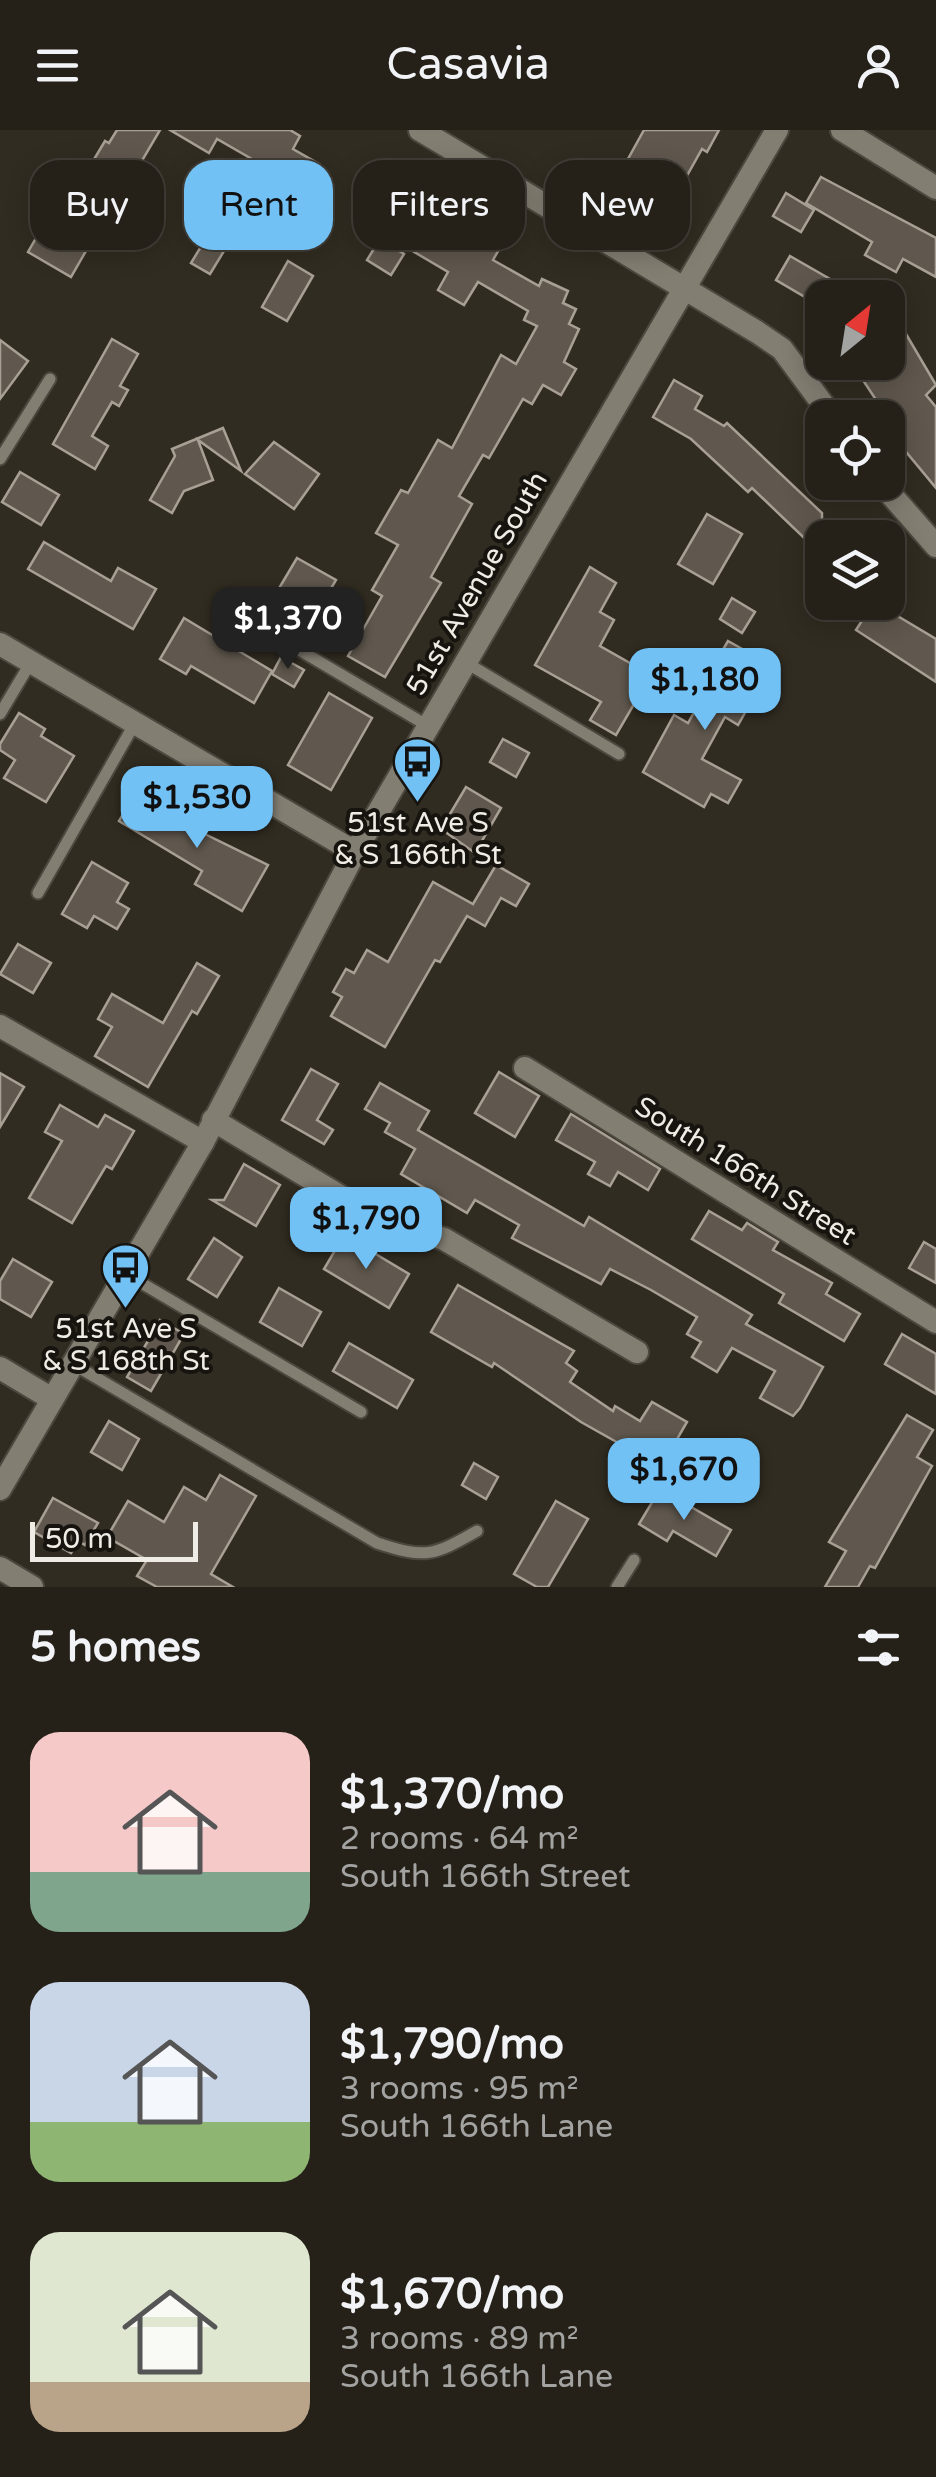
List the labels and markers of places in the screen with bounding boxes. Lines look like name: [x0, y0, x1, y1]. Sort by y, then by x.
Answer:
pin: $1,370: [207, 587, 369, 672]
pin: $1,180: [624, 648, 786, 733]
bus stop icon: 51st Ave S & S 166th St: [392, 736, 444, 804]
pin: $1,530: [116, 766, 278, 851]
place label: 51st Ave S & S 166th St: [334, 806, 502, 872]
pin: $1,790: [285, 1187, 447, 1272]
bus stop icon: 51st Ave S & S 168th St: [100, 1242, 152, 1310]
place label: 51st Ave S & S 168th St: [42, 1312, 210, 1378]
pin: $1,670: [603, 1438, 765, 1523]

